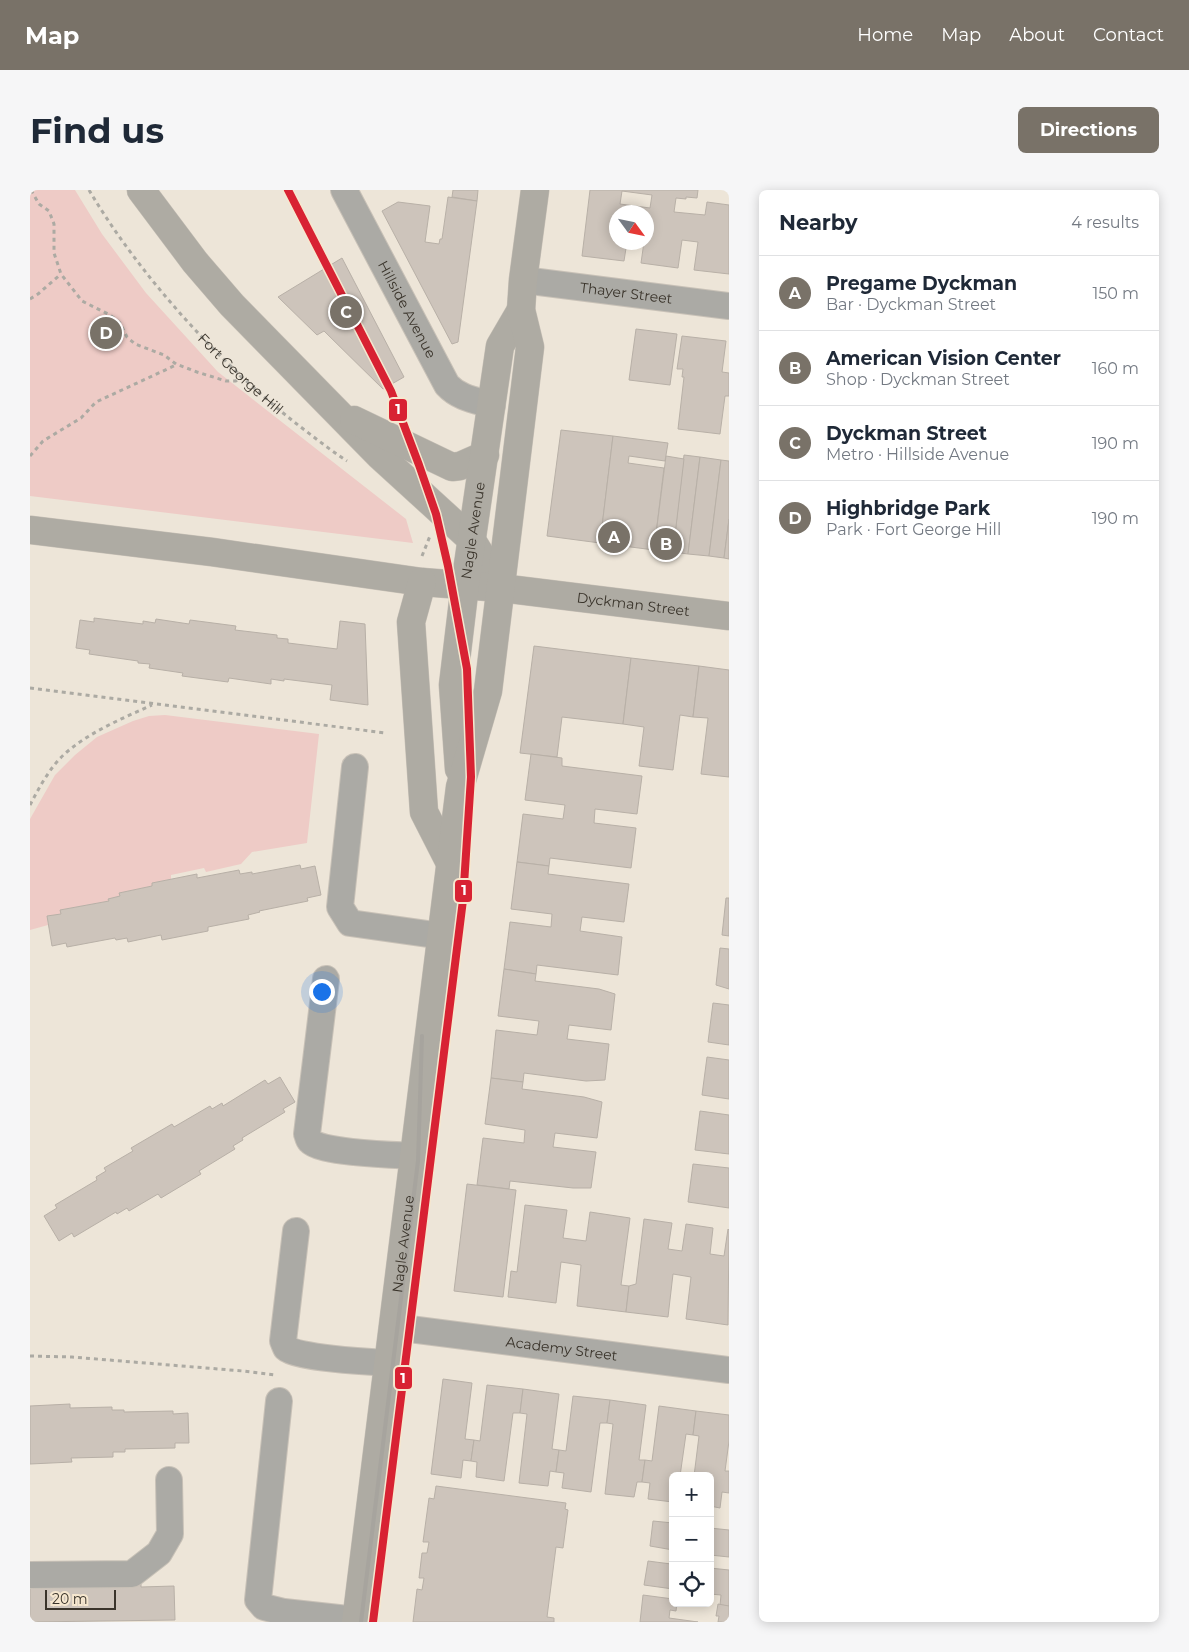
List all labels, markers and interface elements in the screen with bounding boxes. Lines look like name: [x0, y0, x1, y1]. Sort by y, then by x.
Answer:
text: Map: [25, 21, 79, 50]
text: Home: [857, 24, 913, 46]
text: Map: [941, 24, 981, 46]
text: About: [1009, 24, 1065, 46]
text: Contact: [1093, 24, 1164, 46]
button: Directions: [1018, 107, 1159, 153]
text: Find us: [30, 109, 164, 152]
north arrow: [609, 205, 654, 250]
text: Nearby: [779, 210, 858, 235]
text: 4 results: [1071, 213, 1139, 232]
street label: Hillside Avenue: [374, 257, 440, 361]
text: Pregame Dyckman: [826, 272, 1017, 295]
street label: Thayer Street: [579, 278, 674, 308]
text: A: [789, 284, 801, 303]
text: 150 m: [1092, 284, 1139, 303]
pin: C: [330, 293, 362, 331]
text: Bar · Dyckman Street: [826, 295, 996, 314]
pin: D: [90, 314, 122, 352]
street label: Fort George Hill: [194, 329, 287, 418]
text: American Vision Center: [826, 347, 1061, 370]
text: B: [789, 359, 801, 378]
text: 160 m: [1092, 359, 1139, 378]
text: Shop · Dyckman Street: [826, 370, 1010, 389]
line badge: 1: [388, 398, 408, 422]
text: 1: [395, 400, 401, 418]
text: Dyckman Street: [826, 422, 987, 445]
text: C: [789, 434, 801, 453]
text: 190 m: [1092, 434, 1139, 453]
text: Metro · Hillside Avenue: [826, 445, 1009, 464]
street label: Nagle Avenue: [457, 481, 489, 580]
text: Highbridge Park: [826, 497, 990, 520]
text: D: [788, 509, 802, 528]
text: 190 m: [1092, 509, 1139, 528]
pin: A: [598, 518, 630, 556]
text: Park · Fort George Hill: [826, 520, 1001, 539]
pin: B: [650, 525, 682, 563]
street label: Dyckman Street: [576, 588, 691, 620]
line badge: 1: [454, 879, 473, 903]
text: 1: [461, 881, 467, 899]
your location: [309, 979, 335, 1005]
street label: Nagle Avenue: [388, 1194, 418, 1294]
street label: Academy Street: [505, 1332, 619, 1365]
line badge: 1: [394, 1366, 413, 1390]
text: 1: [400, 1369, 406, 1387]
map controls: [669, 1472, 714, 1607]
button: +: [669, 1472, 714, 1517]
button: −: [669, 1517, 714, 1562]
button: locate: [669, 1562, 714, 1607]
scale bar: [45, 1587, 116, 1610]
text: 20 m: [52, 1590, 88, 1608]

